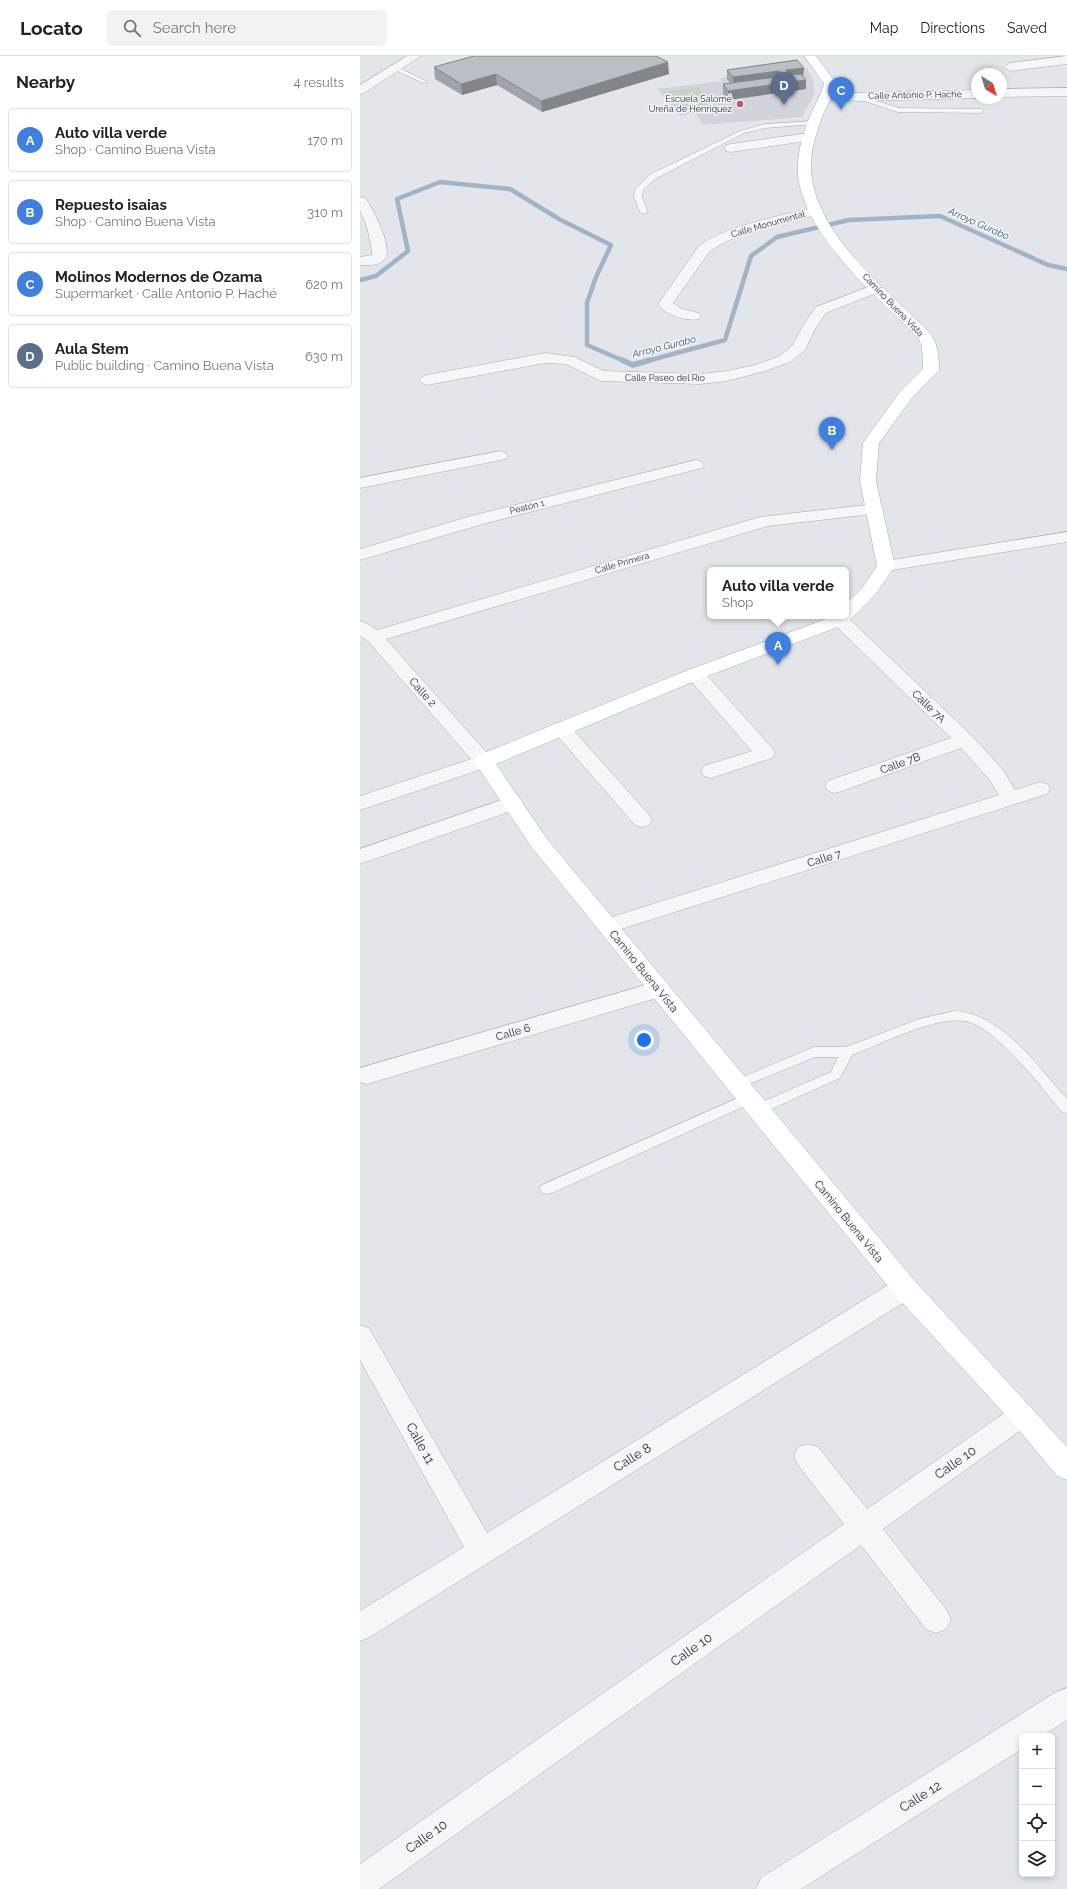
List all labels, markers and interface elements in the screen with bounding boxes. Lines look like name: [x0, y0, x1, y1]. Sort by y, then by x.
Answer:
search box: [107, 10, 387, 46]
text: Locato: [20, 17, 83, 39]
icon: search: [121, 17, 143, 39]
text: Search here: [153, 19, 236, 37]
text: Map: [870, 20, 898, 36]
text: Directions: [920, 20, 985, 36]
text: Saved: [1007, 20, 1047, 36]
north arrow: [971, 68, 1007, 104]
text: Nearby: [16, 72, 75, 92]
pin: D: [771, 72, 797, 105]
text: 4 results: [293, 75, 344, 90]
pin: C: [828, 77, 854, 110]
street label: Calle Antonio P. Haché: [868, 89, 963, 101]
place label: Escuela Salomé Ureña de Henríquez: [649, 94, 733, 114]
marker: Escuela Salomé Ureña de Henríquez: [735, 99, 745, 109]
text: Auto villa verde: [55, 124, 167, 142]
text: A: [26, 133, 34, 148]
text: 170 m: [307, 133, 343, 148]
text: Shop · Camino Buena Vista: [55, 142, 216, 157]
text: Repuesto isaias: [55, 196, 167, 214]
text: B: [26, 205, 34, 220]
text: 310 m: [307, 205, 343, 220]
water label: Arroyo Gurabo: [946, 205, 1011, 242]
street label: Calle Monumental: [730, 209, 807, 239]
text: Shop · Camino Buena Vista: [55, 214, 216, 229]
text: Molinos Modernos de Ozama: [55, 268, 262, 286]
street label: Camino Buena Vista: [860, 272, 926, 339]
text: C: [26, 277, 34, 292]
text: 620 m: [305, 277, 343, 292]
text: Supermarket · Calle Antonio P. Haché: [55, 286, 277, 301]
water label: Arroyo Gurabo: [630, 333, 697, 360]
text: Aula Stem: [55, 340, 129, 358]
text: D: [25, 349, 35, 364]
text: 630 m: [305, 349, 343, 364]
text: Public building · Camino Buena Vista: [55, 358, 274, 373]
street label: Calle Paseo del Río: [625, 373, 705, 383]
pin: B: [819, 417, 845, 450]
street label: Peatón 1: [509, 498, 545, 516]
street label: Calle Primera: [594, 550, 650, 576]
popup: [707, 567, 849, 619]
text: Auto villa verde: [722, 577, 834, 595]
text: Shop: [722, 595, 753, 610]
pin: A: [765, 632, 791, 665]
street label: Calle 2: [406, 675, 439, 710]
street label: Calle 7A: [909, 687, 949, 726]
street label: Calle 7B: [878, 750, 922, 777]
street label: Calle 7: [806, 847, 843, 870]
street label: Camino Buena Vista: [607, 928, 681, 1015]
street label: Calle 6: [494, 1021, 532, 1044]
your location: [634, 1030, 654, 1050]
street label: Camino Buena Vista: [812, 1178, 886, 1265]
street label: Calle 11: [403, 1420, 438, 1467]
street label: Calle 8: [611, 1440, 654, 1475]
street label: Calle 10: [932, 1443, 979, 1482]
street label: Calle 10: [668, 1630, 715, 1669]
map controls: [1019, 1733, 1055, 1877]
button: +: [1019, 1733, 1055, 1769]
button: −: [1019, 1769, 1055, 1805]
street label: Calle 12: [897, 1778, 944, 1815]
button: locate: [1019, 1805, 1055, 1841]
street label: Calle 10: [403, 1817, 450, 1856]
button: layers: [1019, 1841, 1055, 1877]

